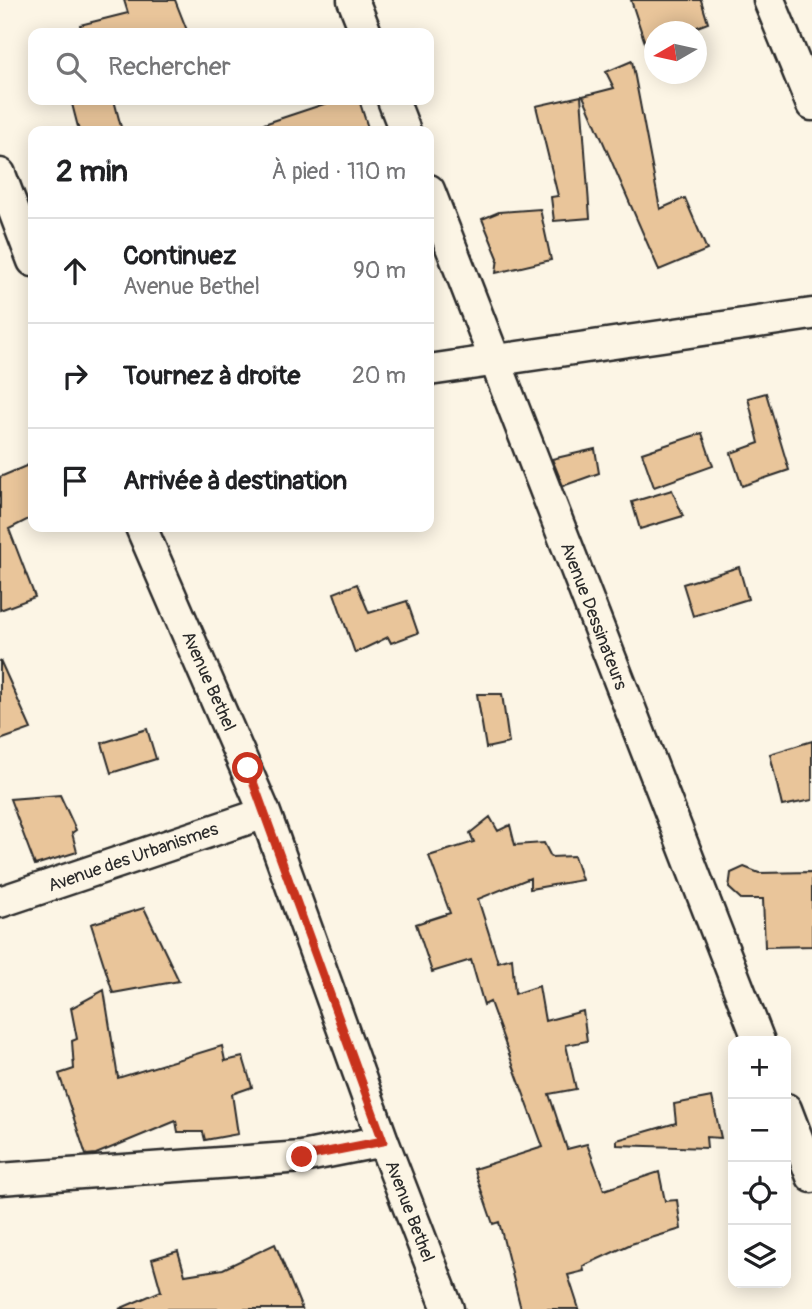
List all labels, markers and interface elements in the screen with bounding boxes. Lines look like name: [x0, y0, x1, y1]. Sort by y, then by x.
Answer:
north arrow: [644, 21, 707, 84]
search box: [28, 28, 434, 105]
icon: search: [52, 48, 90, 86]
text: Rechercher: [108, 51, 231, 83]
text: 2 min: [56, 153, 128, 190]
text: À pied · 110 m: [271, 157, 406, 186]
text: Continuez: [123, 240, 236, 272]
icon: ahead: [56, 252, 94, 290]
text: 90 m: [353, 256, 406, 285]
text: Avenue Bethel: [123, 272, 260, 301]
icon: right: [56, 357, 94, 395]
text: Tournez à droite: [123, 360, 300, 392]
text: 20 m: [352, 361, 406, 390]
icon: arrive: [56, 462, 94, 500]
text: Arrivée à destination: [123, 465, 347, 497]
street label: Avenue Dessinateurs: [555, 539, 632, 693]
street label: Avenue Bethel: [176, 628, 241, 735]
route start: [232, 752, 263, 783]
street label: Avenue des Urbanismes: [45, 818, 221, 897]
map controls: [728, 1036, 791, 1288]
button: +: [728, 1036, 791, 1099]
button: −: [728, 1099, 791, 1162]
route end: [286, 1141, 317, 1172]
street label: Avenue Bethel: [380, 1157, 439, 1265]
button: locate: [728, 1162, 791, 1225]
button: layers: [728, 1225, 791, 1288]

